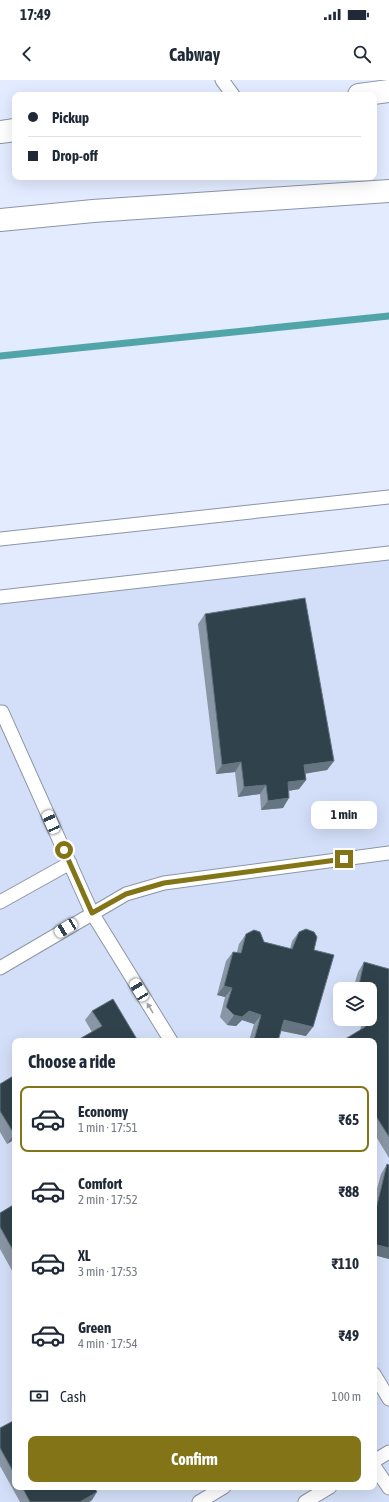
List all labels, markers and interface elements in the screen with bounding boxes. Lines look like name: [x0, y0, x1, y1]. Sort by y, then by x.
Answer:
text: 17:49: [20, 6, 51, 23]
icon: back: [16, 43, 38, 65]
icon: search: [351, 43, 373, 65]
text: Cabway: [169, 44, 220, 65]
text: Pickup: [52, 109, 89, 126]
text: Drop-off: [52, 147, 98, 164]
callout: 1 min: [311, 801, 377, 829]
text: 1 min: [331, 807, 357, 822]
car: [41, 809, 61, 835]
route start: [55, 841, 73, 859]
route end: [335, 850, 353, 868]
car: [53, 917, 79, 939]
car: [128, 977, 150, 1003]
map controls: [333, 982, 377, 1026]
button: layers: [333, 982, 377, 1026]
one-way arrow: [147, 1002, 154, 1014]
text: Choose a ride: [28, 1051, 116, 1072]
icon: car: [30, 1101, 66, 1137]
text: Economy: [78, 1103, 128, 1120]
text: ₹65: [338, 1111, 359, 1128]
text: 1 min · 17:51: [78, 1120, 138, 1135]
icon: car: [30, 1173, 66, 1209]
text: Comfort: [78, 1175, 122, 1192]
text: ₹88: [338, 1183, 359, 1200]
text: 2 min · 17:52: [78, 1192, 138, 1207]
icon: car: [30, 1245, 66, 1281]
text: XL: [78, 1247, 91, 1264]
text: ₹110: [331, 1255, 359, 1272]
text: 3 min · 17:53: [78, 1264, 138, 1279]
icon: car: [30, 1317, 66, 1353]
text: Green: [78, 1319, 111, 1336]
text: ₹49: [338, 1327, 359, 1344]
text: 4 min · 17:54: [78, 1336, 138, 1351]
icon: cash: [28, 1385, 50, 1407]
text: Cash: [60, 1388, 86, 1405]
text: 100 m: [332, 1389, 361, 1404]
button: Confirm: [28, 1436, 361, 1482]

